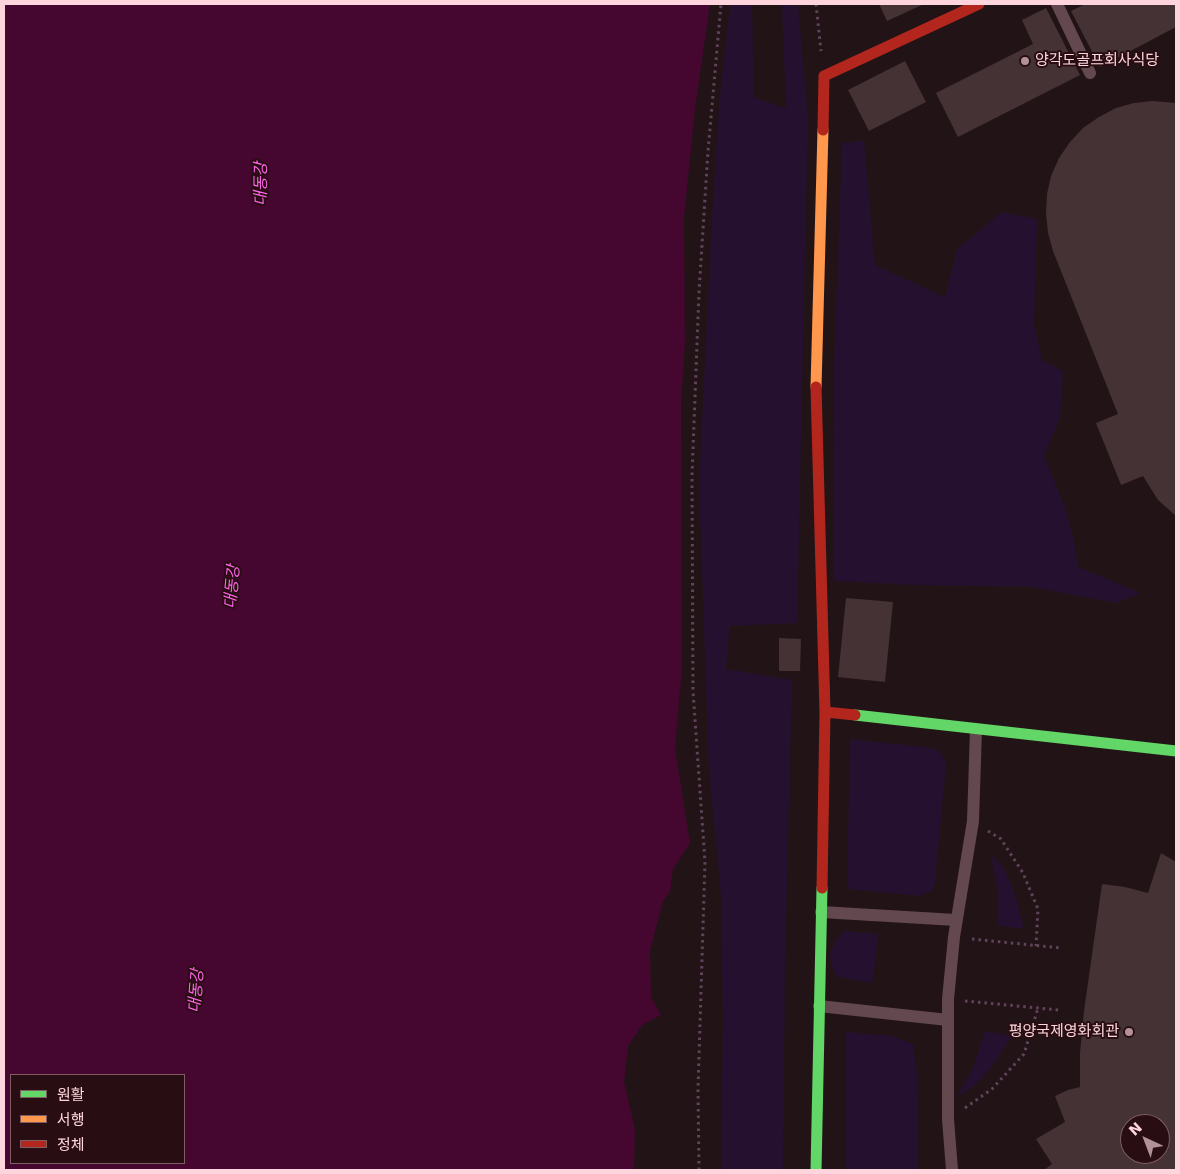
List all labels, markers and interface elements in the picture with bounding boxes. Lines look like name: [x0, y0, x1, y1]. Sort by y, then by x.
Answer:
place label: 양각도골프회사식당: [1035, 52, 1159, 70]
marker: 양각도골프회사식당: [1019, 55, 1031, 67]
water label: 대동강: [252, 162, 272, 206]
water label: 대동강: [222, 564, 244, 610]
water label: 대동강: [186, 968, 208, 1014]
place label: 평양국제영화회관: [1009, 1023, 1119, 1041]
marker: 평양국제영화회관: [1123, 1026, 1135, 1038]
legend: [10, 1074, 185, 1164]
text: 원활: [57, 1086, 85, 1104]
text: 서행: [57, 1111, 85, 1129]
north arrow: [1120, 1114, 1170, 1164]
text: N: [1126, 1119, 1145, 1139]
text: 정체: [57, 1136, 85, 1154]

